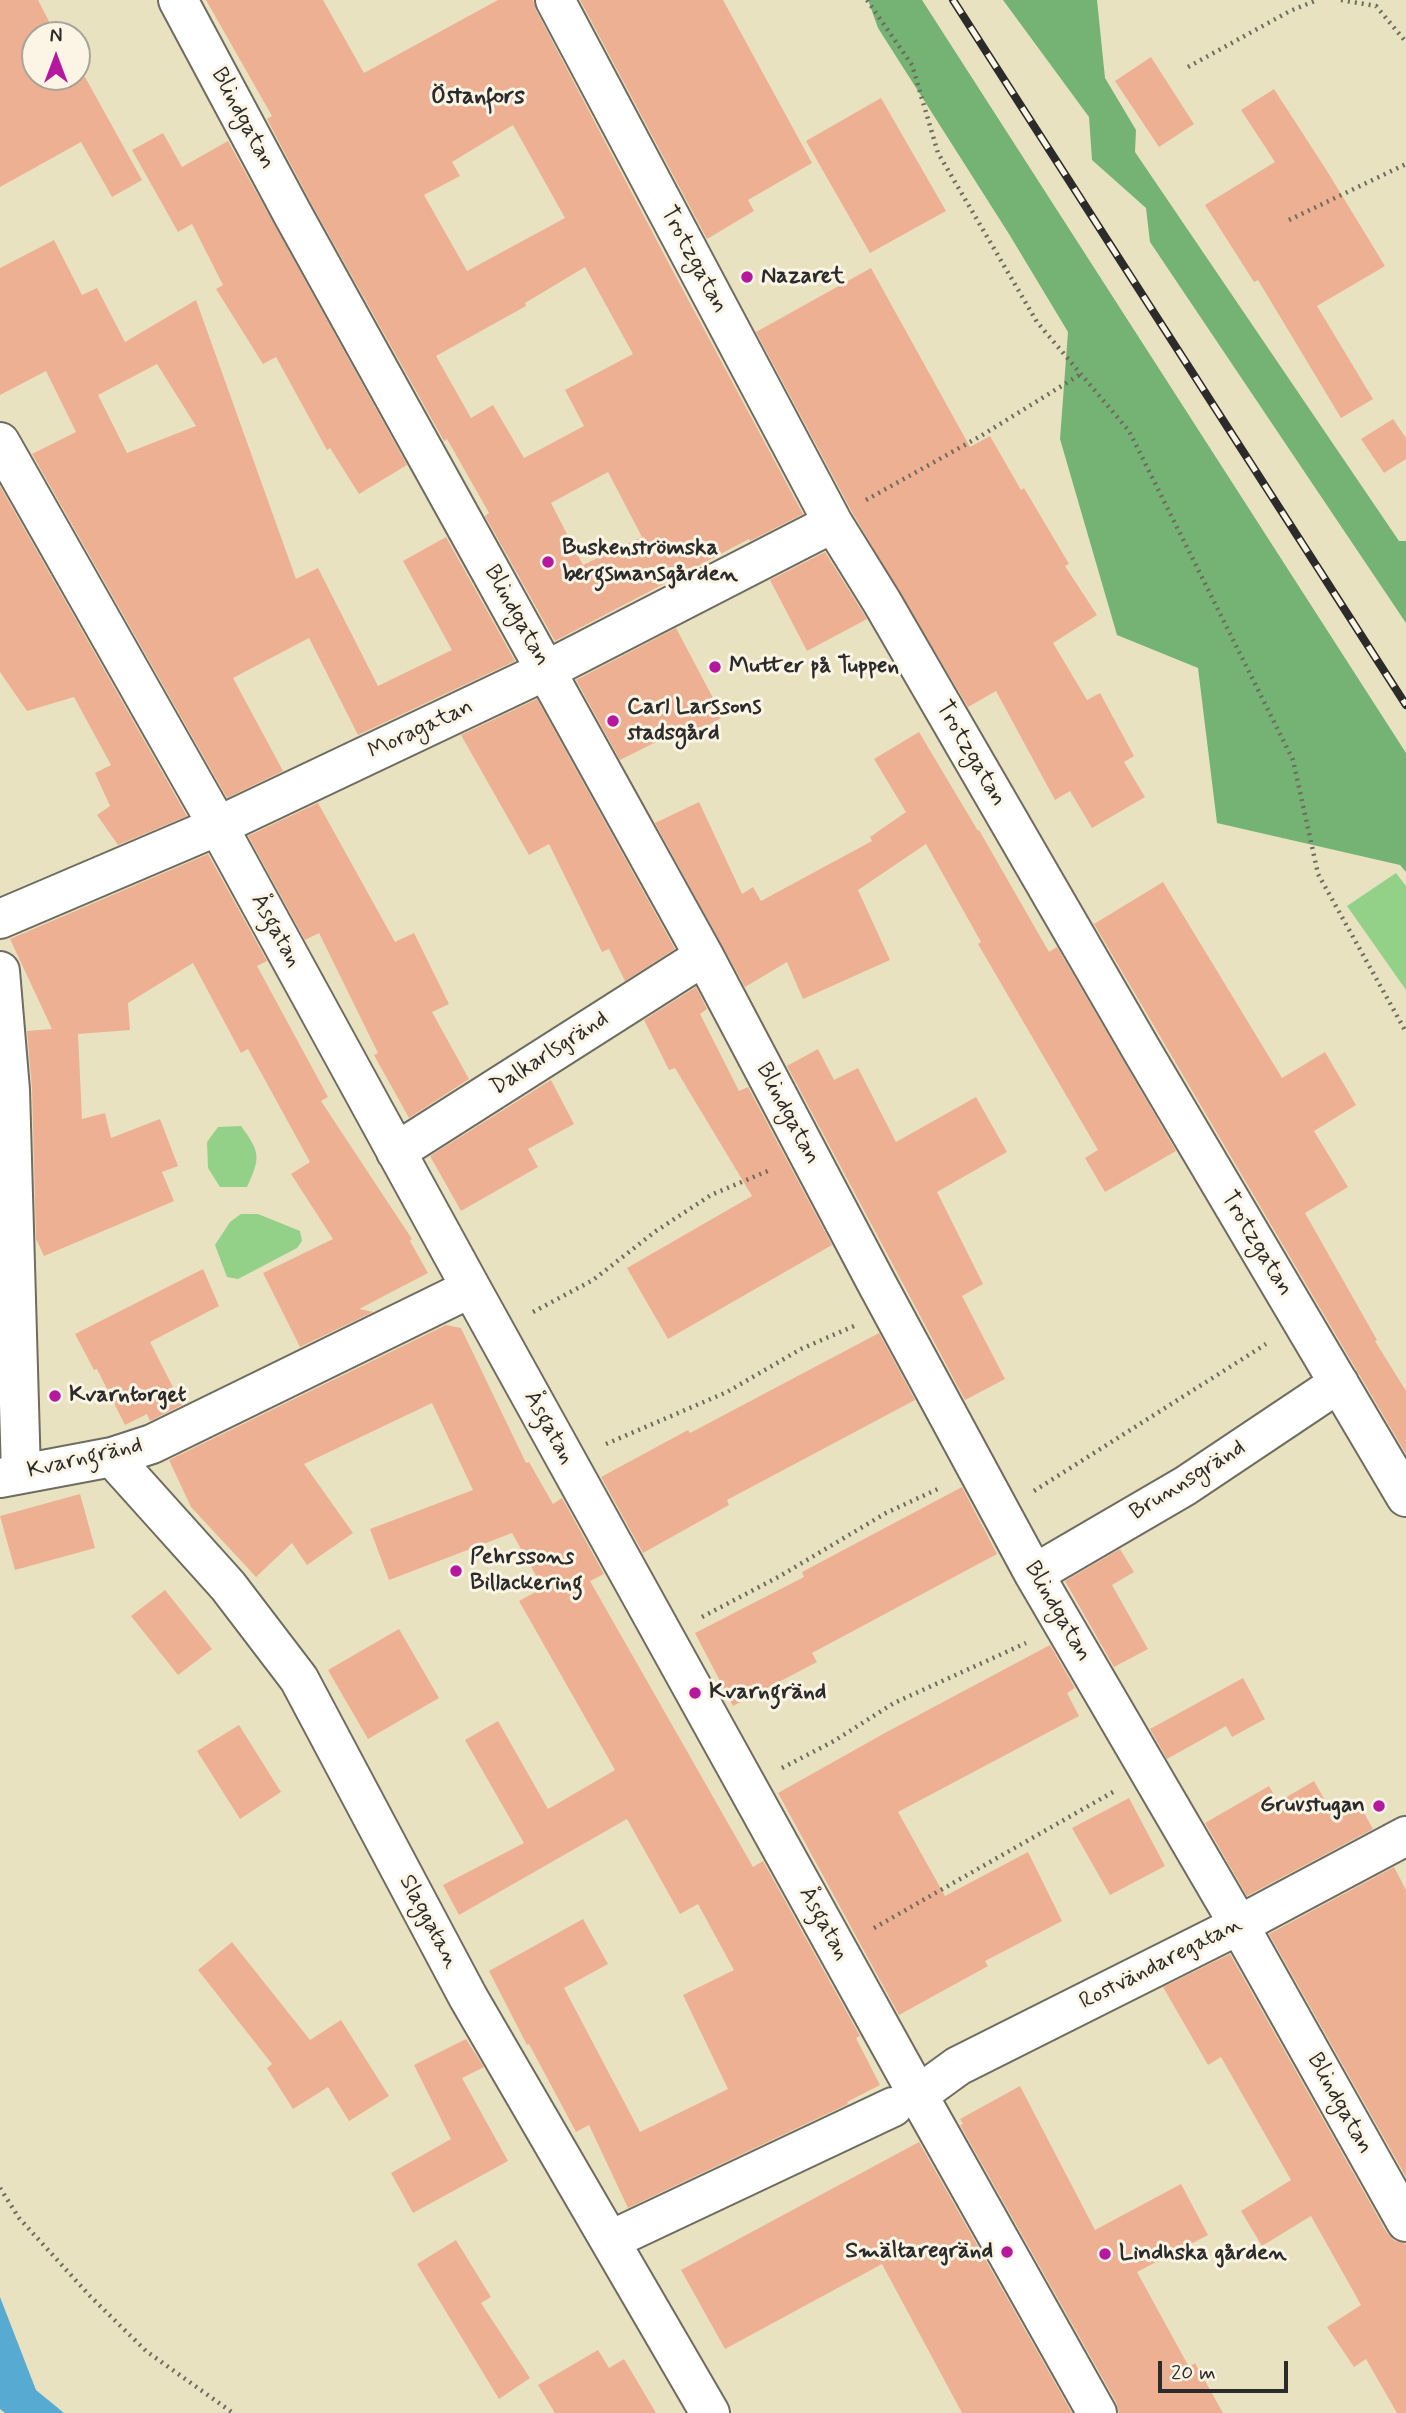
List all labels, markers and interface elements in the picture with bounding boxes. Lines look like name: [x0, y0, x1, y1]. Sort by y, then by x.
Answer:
north arrow: [21, 21, 91, 91]
text: N: [50, 24, 62, 49]
street label: Blindgatan: [204, 63, 280, 175]
district label: Östanfors: [431, 84, 525, 112]
street label: Trotzgatan: [653, 202, 733, 318]
place label: Nazaret: [761, 263, 845, 291]
marker: Nazaret: [739, 269, 755, 285]
place label: Buskenströmska bergsmansgården: [562, 535, 738, 589]
marker: Buskenströmska bergsmansgården: [540, 554, 556, 570]
street label: Blindgatan: [477, 561, 555, 671]
place label: Mutter på Tuppen: [729, 653, 899, 681]
marker: Mutter på Tuppen: [707, 659, 723, 675]
street label: Moragatan: [364, 694, 478, 766]
place label: Carl Larssons stadsgård: [627, 694, 762, 748]
street label: Trotzgatan: [929, 696, 1011, 812]
marker: Carl Larssons stadsgård: [605, 713, 621, 729]
street label: Åsgatan: [244, 889, 306, 973]
street label: Dalkarlsgränd: [486, 1006, 614, 1102]
street label: Blindgatan: [749, 1058, 825, 1170]
street label: Trotzgatan: [1214, 1187, 1298, 1301]
place label: Kvarntorget: [69, 1382, 186, 1410]
street label: Åsgatan: [517, 1386, 579, 1470]
marker: Kvarntorget: [47, 1388, 63, 1404]
street label: Kvarngränd: [25, 1432, 145, 1486]
street label: Brunnsgränd: [1125, 1435, 1251, 1527]
place label: Pehrssons Billackering: [470, 1544, 583, 1598]
street label: Blindgatan: [1017, 1557, 1097, 1667]
marker: Pehrssons Billackering: [448, 1563, 464, 1579]
place label: Kvarngränd: [709, 1679, 826, 1707]
marker: Kvarngränd: [687, 1685, 703, 1701]
place label: Gruvstugan: [1260, 1792, 1365, 1820]
marker: Gruvstugan: [1371, 1798, 1387, 1814]
street label: Slaggatan: [392, 1870, 464, 1974]
street label: Åsgatan: [792, 1882, 854, 1966]
street label: Rostvändaregatan: [1075, 1911, 1247, 2017]
street label: Blindgatan: [1300, 2049, 1378, 2159]
place label: Smältaregränd: [845, 2238, 993, 2266]
place label: Lindhska gården: [1119, 2240, 1286, 2268]
marker: Smältaregränd: [999, 2244, 1015, 2260]
marker: Lindhska gården: [1097, 2246, 1113, 2262]
scale bar: [1161, 2346, 1290, 2390]
text: 20 m: [1171, 2359, 1216, 2387]

